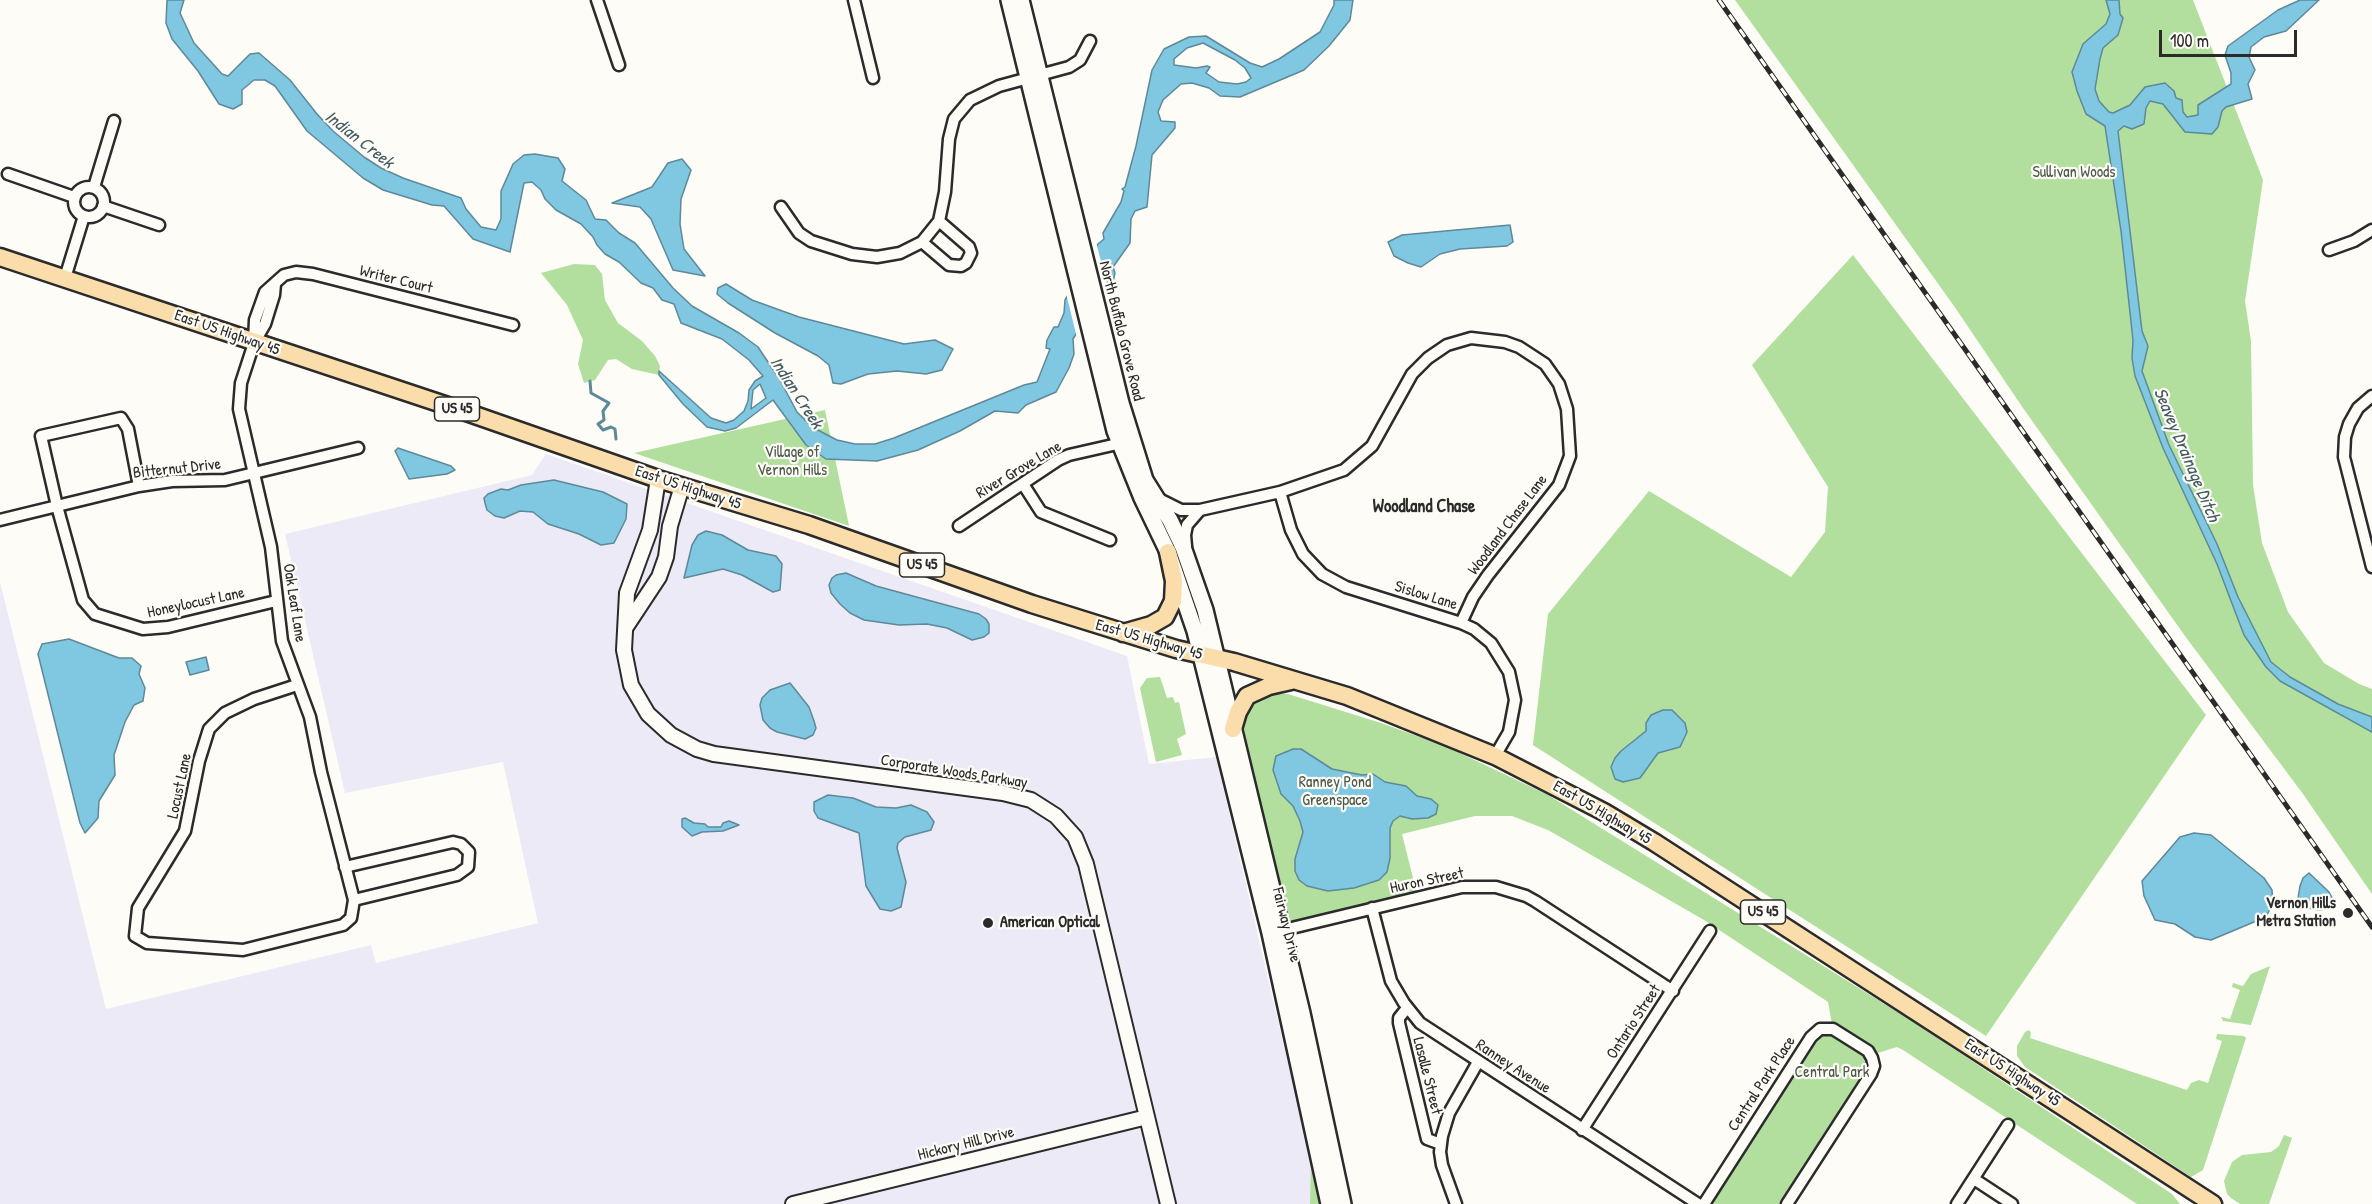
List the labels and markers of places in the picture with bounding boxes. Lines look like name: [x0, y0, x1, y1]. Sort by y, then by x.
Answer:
place label: Vernon Hills Metra Station: [2257, 894, 2336, 932]
marker: Vernon Hills Metra Station: [2341, 906, 2355, 920]
place label: American Optical: [1000, 913, 1100, 933]
marker: American Optical: [981, 916, 995, 930]

